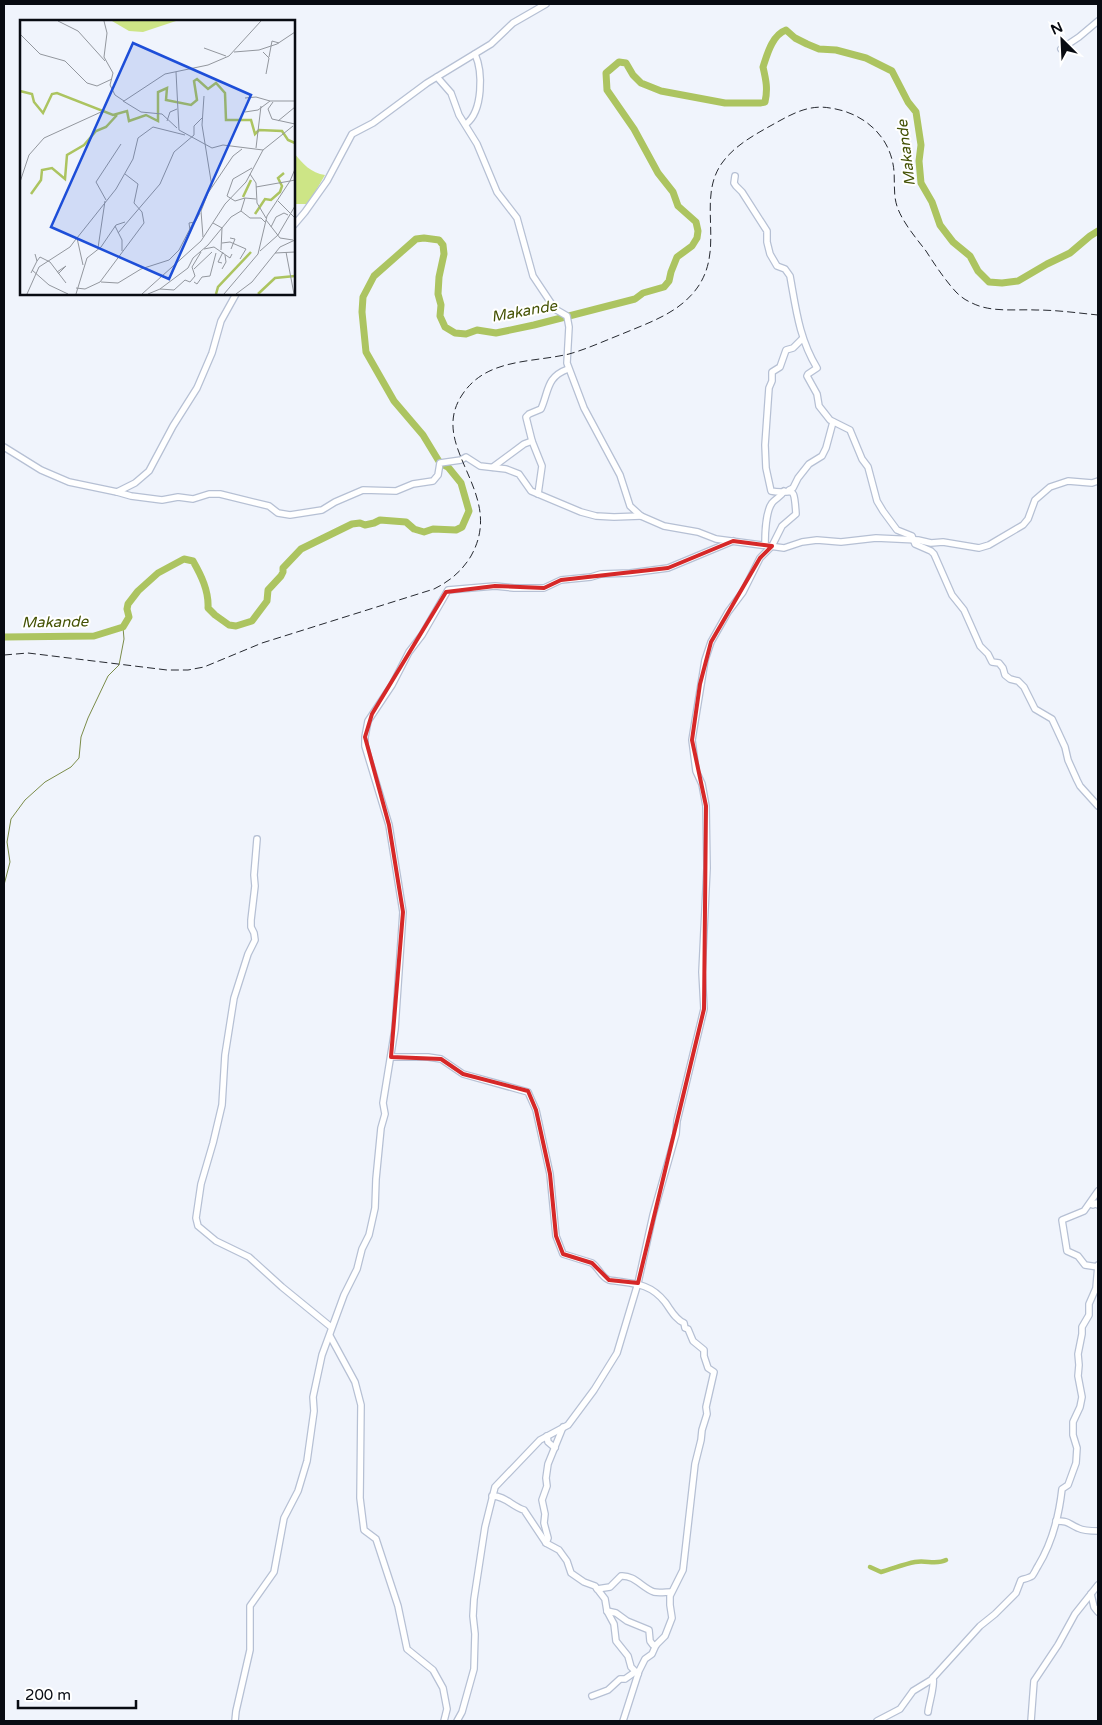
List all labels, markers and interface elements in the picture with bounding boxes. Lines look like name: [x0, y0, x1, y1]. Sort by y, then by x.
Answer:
north arrow: [1037, 15, 1087, 65]
text: N: [1048, 19, 1066, 39]
inset map: [20, 20, 295, 295]
water label: Makande: [893, 117, 919, 187]
water label: Makande: [490, 296, 560, 326]
water label: Makande: [22, 612, 90, 632]
scale bar: [18, 1678, 135, 1710]
text: 200 m: [25, 1686, 71, 1704]

